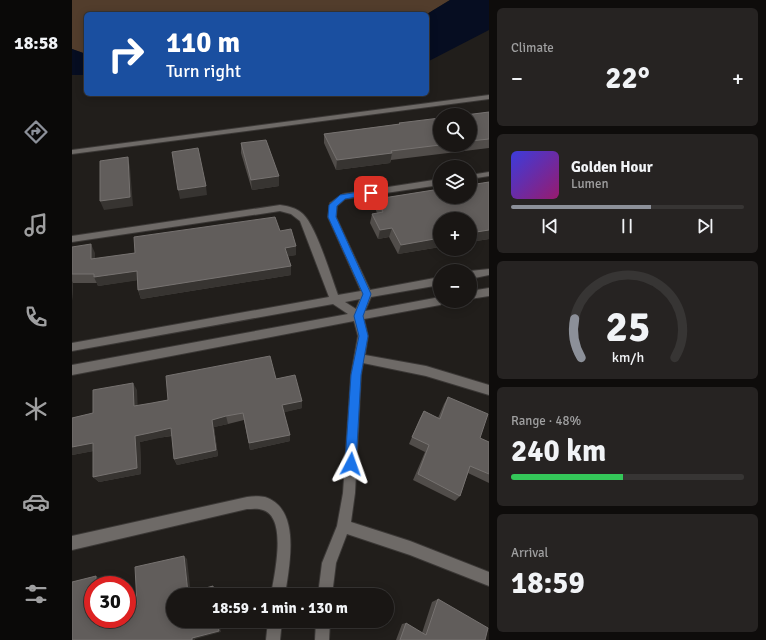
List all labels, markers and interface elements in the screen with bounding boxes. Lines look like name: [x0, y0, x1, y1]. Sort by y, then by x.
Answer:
text: 110 m: [166, 26, 240, 60]
icon: right: [100, 28, 152, 80]
text: 18:58: [14, 32, 58, 54]
text: Climate: [511, 40, 554, 56]
text: Turn right: [166, 60, 241, 82]
text: 22°: [605, 60, 650, 97]
text: −: [511, 65, 523, 92]
text: +: [732, 65, 744, 92]
map controls: [433, 108, 477, 308]
button: search: [433, 108, 477, 152]
icon: directions: [22, 118, 50, 146]
text: Golden Hour: [571, 158, 653, 176]
button: layers: [433, 160, 477, 204]
pin: [354, 176, 388, 210]
text: Lumen: [571, 176, 609, 192]
icon: arrive: [360, 182, 382, 204]
icon: music: [22, 211, 50, 239]
button: +: [433, 212, 477, 256]
icon: previous: [539, 215, 561, 237]
icon: pause: [616, 215, 638, 237]
icon: next: [694, 215, 716, 237]
button: −: [433, 264, 477, 308]
text: 25: [605, 302, 650, 353]
icon: phone: [22, 303, 50, 331]
text: km/h: [611, 349, 644, 366]
icon: climate: [22, 395, 50, 423]
text: Range · 48%: [511, 413, 581, 429]
text: 240 km: [511, 433, 606, 470]
position arrow: [330, 443, 372, 485]
icon: car: [22, 488, 50, 516]
text: Arrival: [511, 545, 548, 561]
text: 18:59: [511, 565, 585, 602]
speed limit sign: 30: [84, 576, 136, 628]
icon: filters: [22, 580, 50, 608]
text: 18:59 · 1 min · 130 m: [212, 599, 348, 617]

